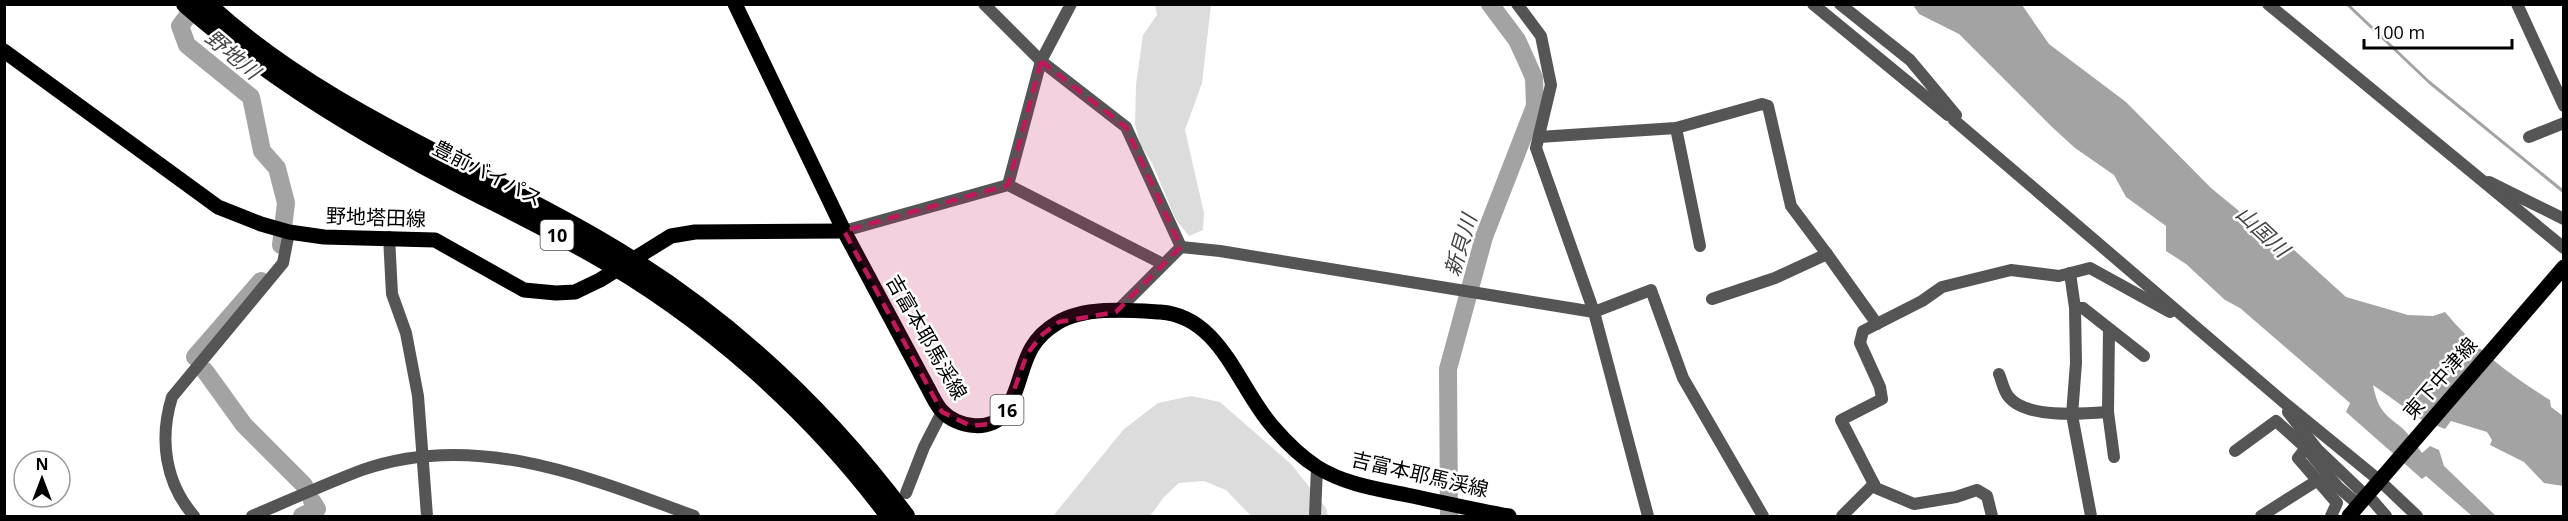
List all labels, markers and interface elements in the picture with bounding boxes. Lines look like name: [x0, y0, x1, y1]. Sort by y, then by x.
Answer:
scale bar: [2364, 12, 2512, 50]
text: 100 m: [2373, 20, 2425, 44]
water label: 野地川: [200, 23, 268, 86]
street label: 豊前バイパス: [429, 134, 547, 212]
water label: 山国川: [2230, 199, 2297, 264]
street label: 野地塔田線: [326, 202, 426, 232]
water label: 新貝川: [1437, 209, 1483, 279]
road number: 10: [540, 220, 574, 250]
street label: 吉富本耶馬渓線: [880, 270, 974, 404]
street label: 東下中津線: [2397, 331, 2483, 425]
road number: 16: [990, 395, 1024, 425]
street label: 吉富本耶馬渓線: [1349, 445, 1491, 503]
north arrow: [12, 449, 72, 509]
text: N: [35, 453, 49, 475]

